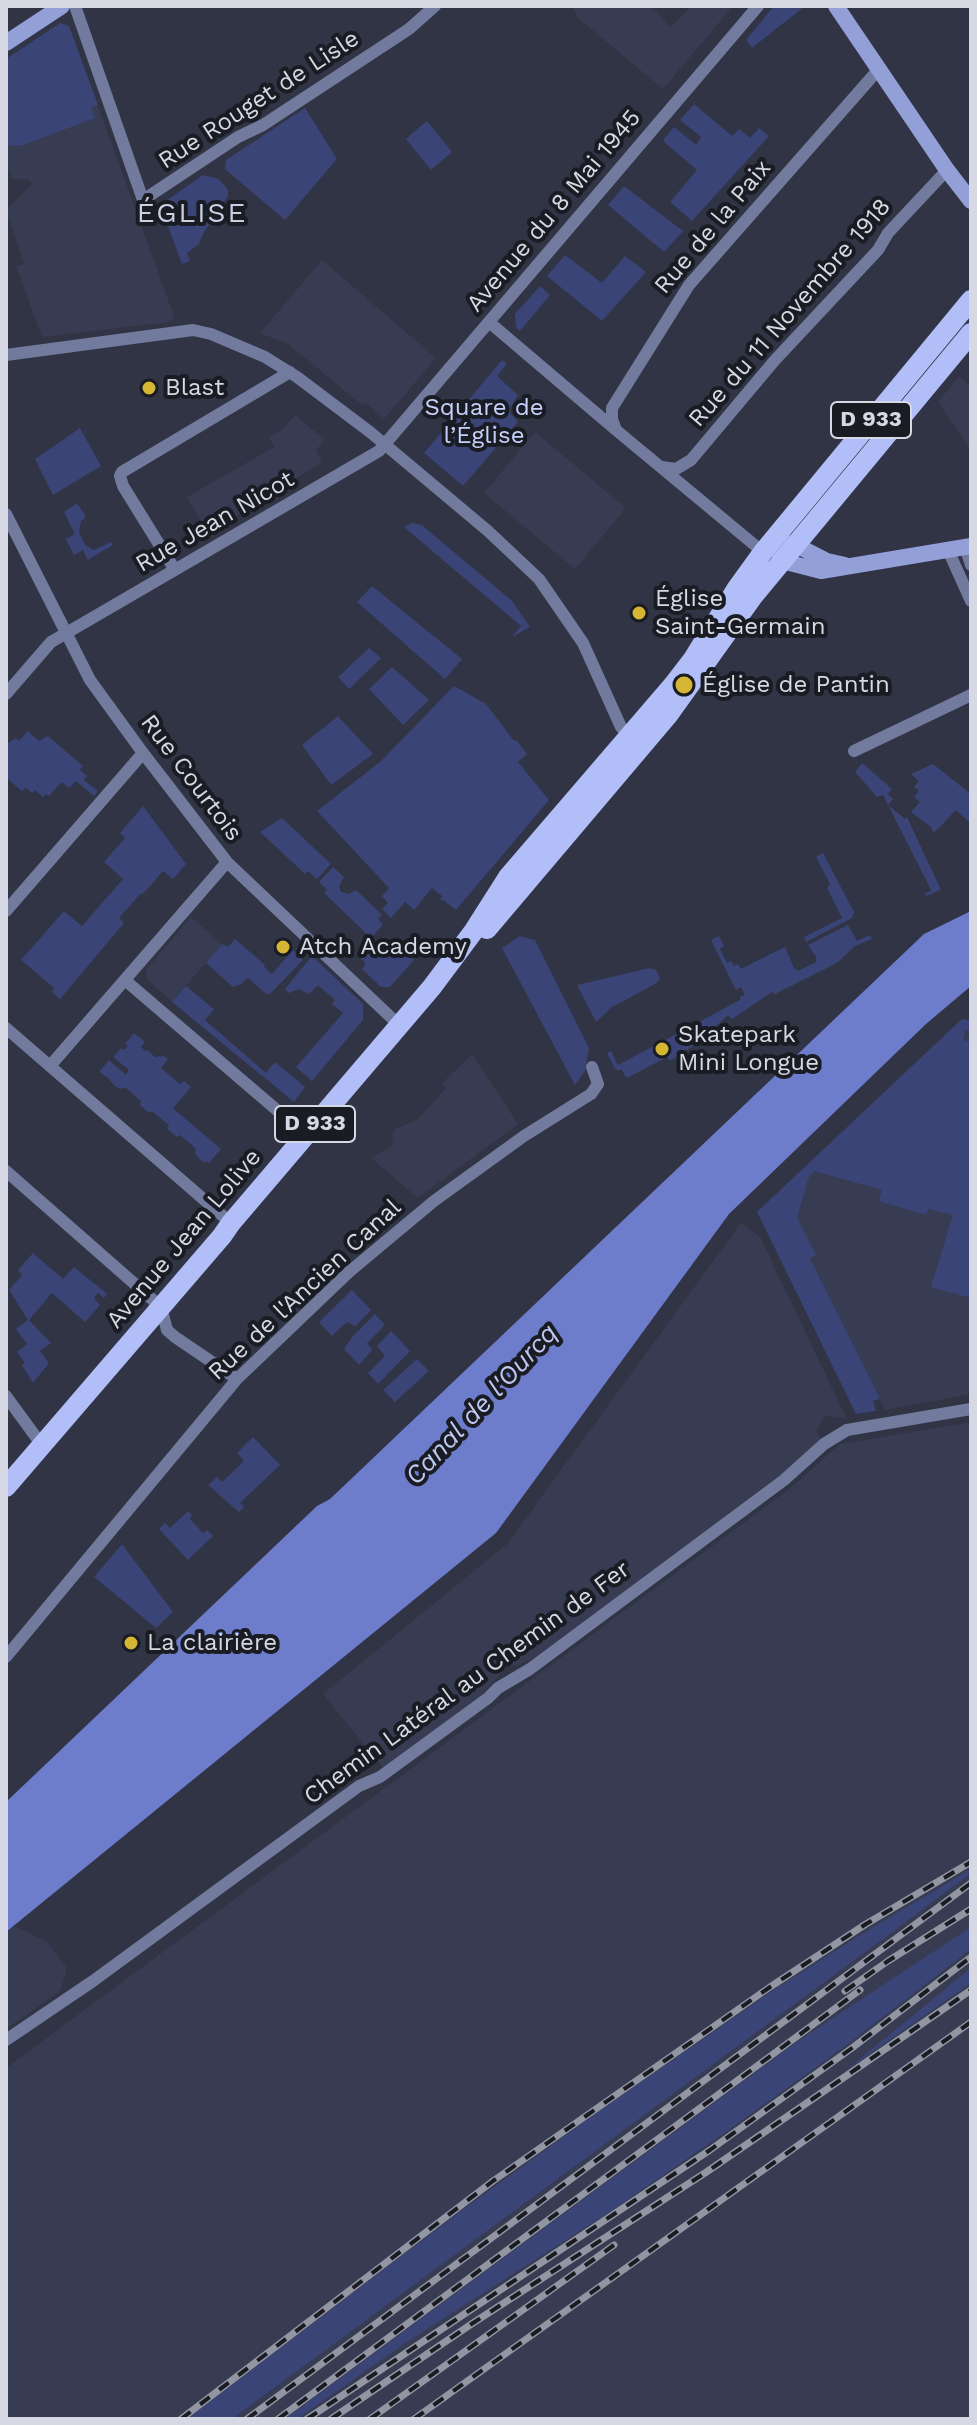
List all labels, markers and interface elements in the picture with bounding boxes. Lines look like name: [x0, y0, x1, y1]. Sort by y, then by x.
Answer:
street label: Rue Rouget de Lisle: [153, 24, 365, 176]
street label: Avenue du 8 Mai 1945: [461, 104, 647, 318]
street label: Rue de la Paix: [649, 154, 777, 300]
street label: Rue du 11 Novembre 1918: [683, 193, 897, 433]
district label: ÉGLISE: [137, 197, 247, 231]
place label: Blast: [165, 374, 224, 402]
marker: Blast: [140, 379, 158, 397]
park label: Square de l’Église: [424, 394, 544, 450]
road number: D 933: [831, 402, 911, 438]
street label: Rue Jean Nicot: [131, 465, 299, 579]
place label: Église Saint-Germain: [655, 585, 826, 641]
marker: Église Saint-Germain: [630, 604, 648, 622]
place label: Église de Pantin: [702, 671, 890, 699]
marker: Église de Pantin: [673, 674, 695, 696]
street label: Rue Courtois: [134, 709, 248, 847]
place label: Atch Academy: [299, 933, 467, 961]
marker: Atch Academy: [274, 938, 292, 956]
place label: Skatepark Mini Longue: [678, 1021, 819, 1077]
marker: Skatepark Mini Longue: [653, 1040, 671, 1058]
road number: D 933: [275, 1106, 355, 1142]
street label: Avenue Jean Lolive: [101, 1143, 267, 1335]
street label: Rue de l'Ancien Canal: [203, 1193, 407, 1387]
water label: Canal de l'Ourcq: [399, 1318, 565, 1492]
street label: Chemin Latéral au Chemin de Fer: [299, 1555, 635, 1811]
place label: La clairière: [147, 1629, 277, 1657]
marker: La clairière: [122, 1634, 140, 1652]

